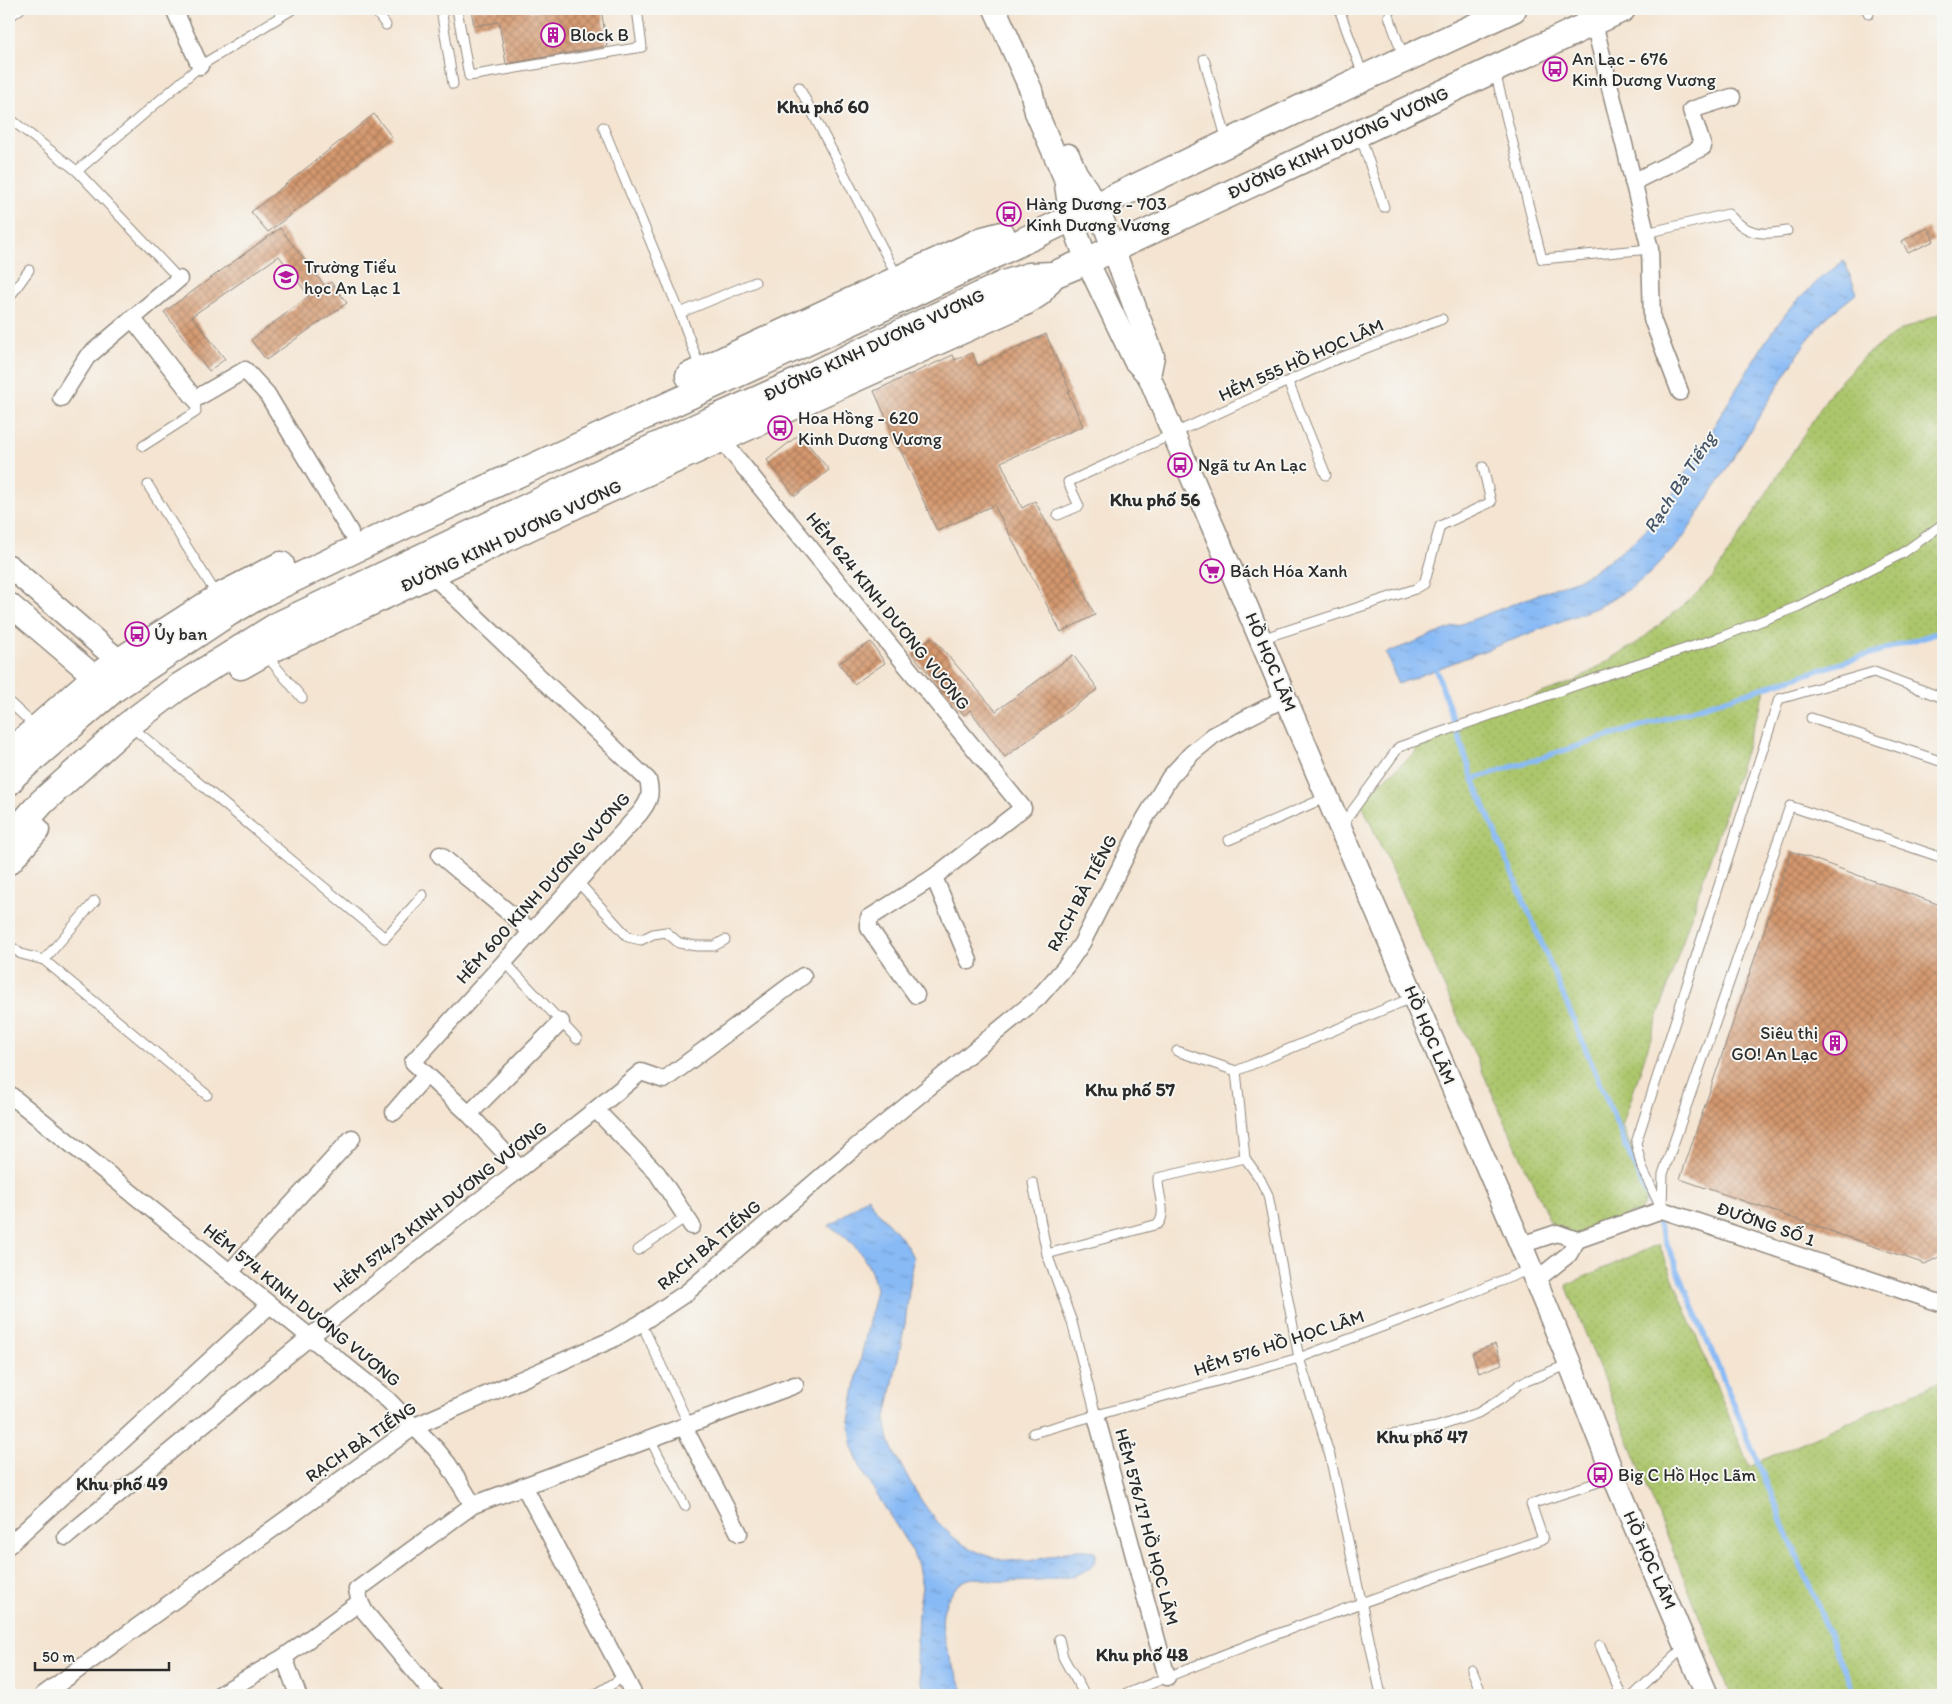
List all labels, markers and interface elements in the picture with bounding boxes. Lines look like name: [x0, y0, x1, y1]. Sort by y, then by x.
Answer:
building icon: Block B: [540, 22, 566, 48]
place label: Block B: [570, 24, 629, 46]
place label: An Lạc - 676 Kinh Dương Vương: [1572, 48, 1717, 91]
bus stop icon: An Lạc - 676 Kinh Dương Vương: [1542, 56, 1568, 82]
street label: ĐƯỜNG KINH DƯƠNG VƯƠNG: [1224, 82, 1452, 204]
district label: Khu phố 60: [777, 95, 869, 118]
place label: Hàng Dương - 703 Kinh Dương Vương: [1026, 193, 1171, 236]
bus stop icon: Hàng Dương - 703 Kinh Dương Vương: [996, 201, 1022, 227]
place label: Trường Tiểu học An Lạc 1: [304, 256, 400, 299]
school or university icon: Trường Tiểu học An Lạc 1: [273, 264, 299, 290]
street label: ĐƯỜNG KINH DƯƠNG VƯƠNG: [760, 284, 988, 406]
street label: HẺM 555 HỒ HỌC LÃM: [1215, 314, 1387, 406]
place label: Hoa Hồng - 620 Kinh Dương Vương: [798, 407, 943, 450]
bus stop icon: Hoa Hồng - 620 Kinh Dương Vương: [767, 415, 793, 441]
water label: Rạch Bà Tiếng: [1638, 426, 1722, 537]
bus stop icon: Ngã tư An Lạc: [1167, 452, 1193, 478]
place label: Ngã tư An Lạc: [1198, 454, 1307, 476]
street label: ĐƯỜNG KINH DƯƠNG VƯƠNG: [397, 475, 625, 597]
district label: Khu phố 56: [1110, 488, 1200, 511]
street label: HẺM 624 KINH DƯƠNG VƯƠNG: [801, 508, 975, 714]
supermarket icon: Bách Hóa Xanh: [1199, 558, 1225, 584]
place label: Bách Hóa Xanh: [1230, 560, 1348, 582]
street label: HỒ HỌC LÃM: [1240, 609, 1302, 715]
bus stop icon: Ủy ban: [124, 621, 150, 647]
place label: Ủy ban: [154, 623, 207, 645]
street label: HẺM 600 KINH DƯƠNG VƯƠNG: [451, 788, 635, 988]
street label: RẠCH BÀ TIẾNG: [1042, 831, 1122, 955]
street label: HỒ HỌC LÃM: [1399, 982, 1461, 1088]
place label: Siêu thị GO! An Lạc: [1731, 1022, 1818, 1065]
building icon: Siêu thị GO! An Lạc: [1822, 1030, 1848, 1056]
district label: Khu phố 57: [1085, 1078, 1176, 1101]
street label: HẺM 574/3 KINH DƯƠNG VƯƠNG: [328, 1116, 552, 1298]
street label: RẠCH BÀ TIẾNG: [652, 1195, 766, 1295]
street label: ĐƯỜNG SỐ 1: [1714, 1197, 1818, 1251]
street label: HẺM 574 KINH DƯƠNG VƯƠNG: [199, 1218, 405, 1392]
street label: HẺM 576 HỒ HỌC LÃM: [1191, 1305, 1367, 1381]
street label: RẠCH BÀ TIẾNG: [301, 1397, 421, 1487]
district label: Khu phố 47: [1376, 1425, 1468, 1448]
street label: HẺM 576/17 HỒ HỌC LÃM: [1110, 1426, 1184, 1628]
bus stop icon: Big C Hồ Học Lãm: [1587, 1462, 1613, 1488]
place label: Big C Hồ Học Lãm: [1618, 1464, 1756, 1486]
district label: Khu phố 49: [76, 1472, 168, 1495]
street label: HỒ HỌC LÃM: [1619, 1507, 1681, 1613]
scale bar: [35, 1639, 169, 1671]
district label: Khu phố 48: [1096, 1643, 1189, 1666]
text: 50 m: [42, 1648, 75, 1666]

